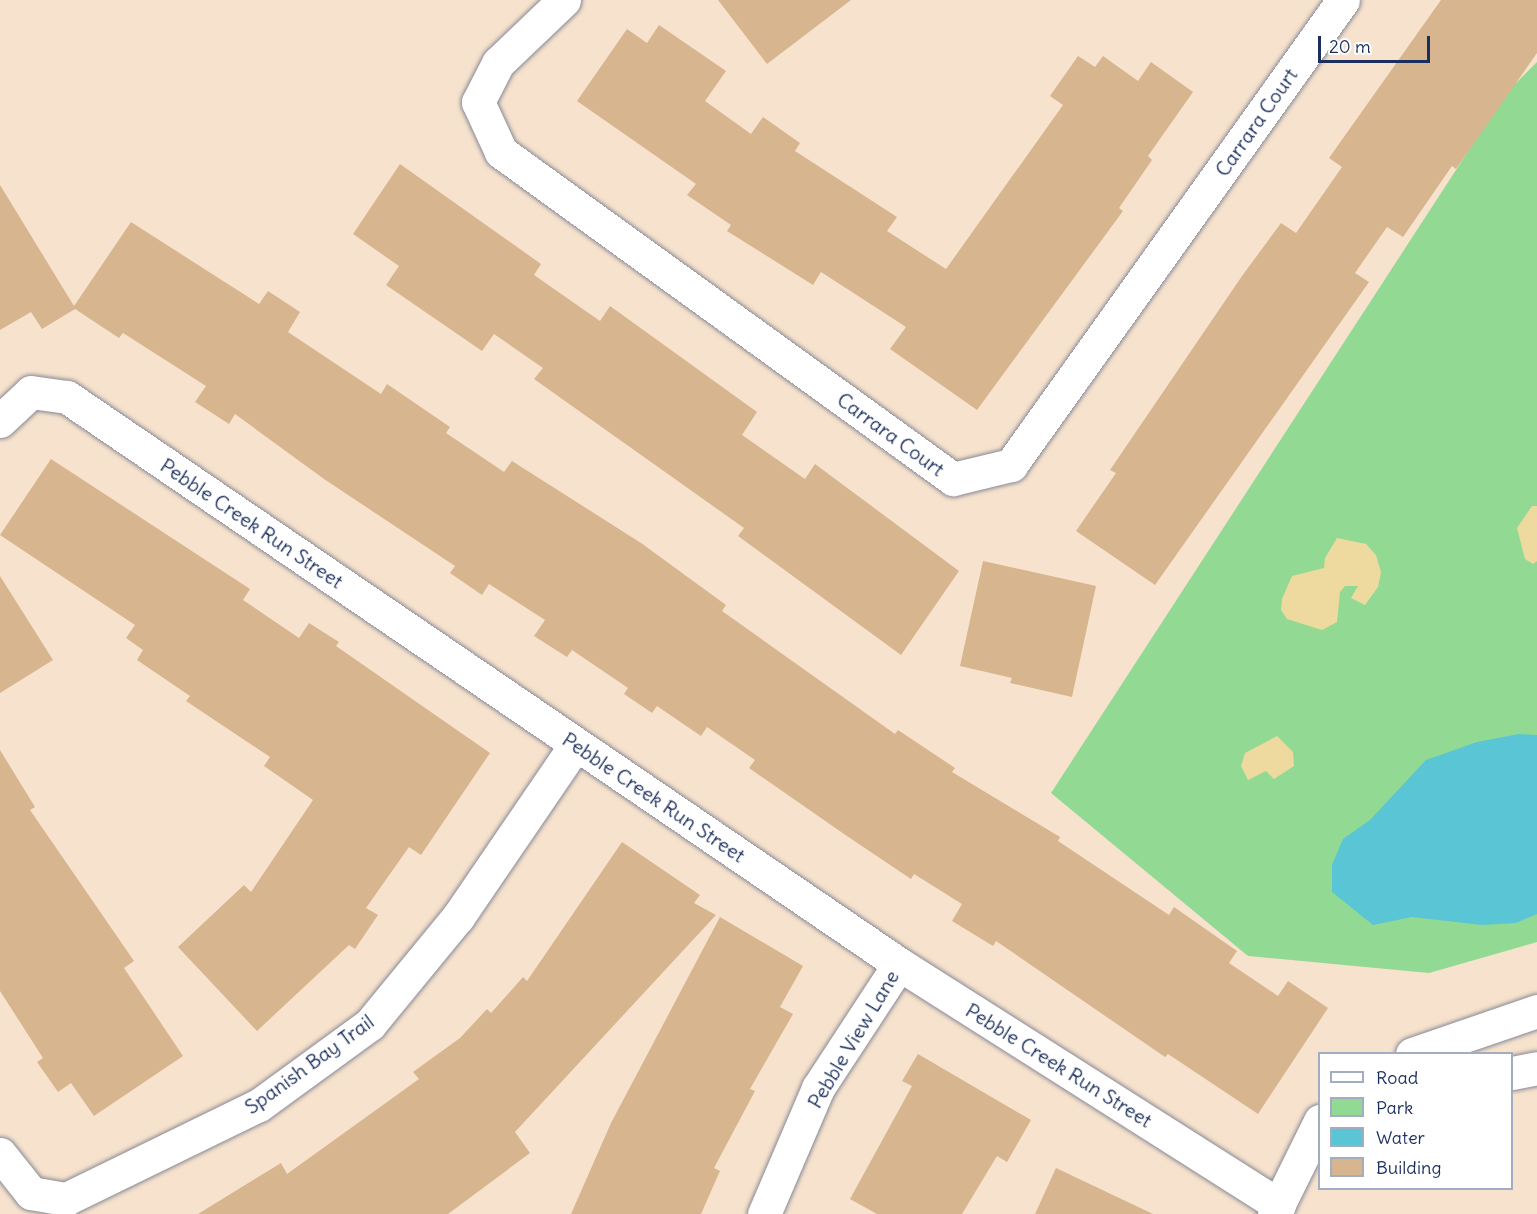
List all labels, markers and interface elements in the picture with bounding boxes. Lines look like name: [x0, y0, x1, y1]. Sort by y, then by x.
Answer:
scale bar: [1321, 24, 1434, 62]
text: 20 m: [1329, 35, 1371, 58]
street label: Carrara Court: [1210, 63, 1302, 181]
street label: Carrara Court: [833, 387, 949, 481]
street label: Pebble Creek Run Street: [156, 453, 348, 593]
street label: Pebble Creek Run Street: [558, 727, 750, 867]
street label: Pebble View Lane: [802, 966, 904, 1112]
street label: Pebble Creek Run Street: [961, 998, 1157, 1132]
street label: Spanish Bay Trail: [240, 1009, 378, 1119]
legend: [1318, 1052, 1513, 1190]
text: Road: [1376, 1066, 1418, 1089]
text: Park: [1376, 1096, 1413, 1119]
text: Water: [1376, 1126, 1425, 1149]
text: Building: [1376, 1156, 1441, 1179]

